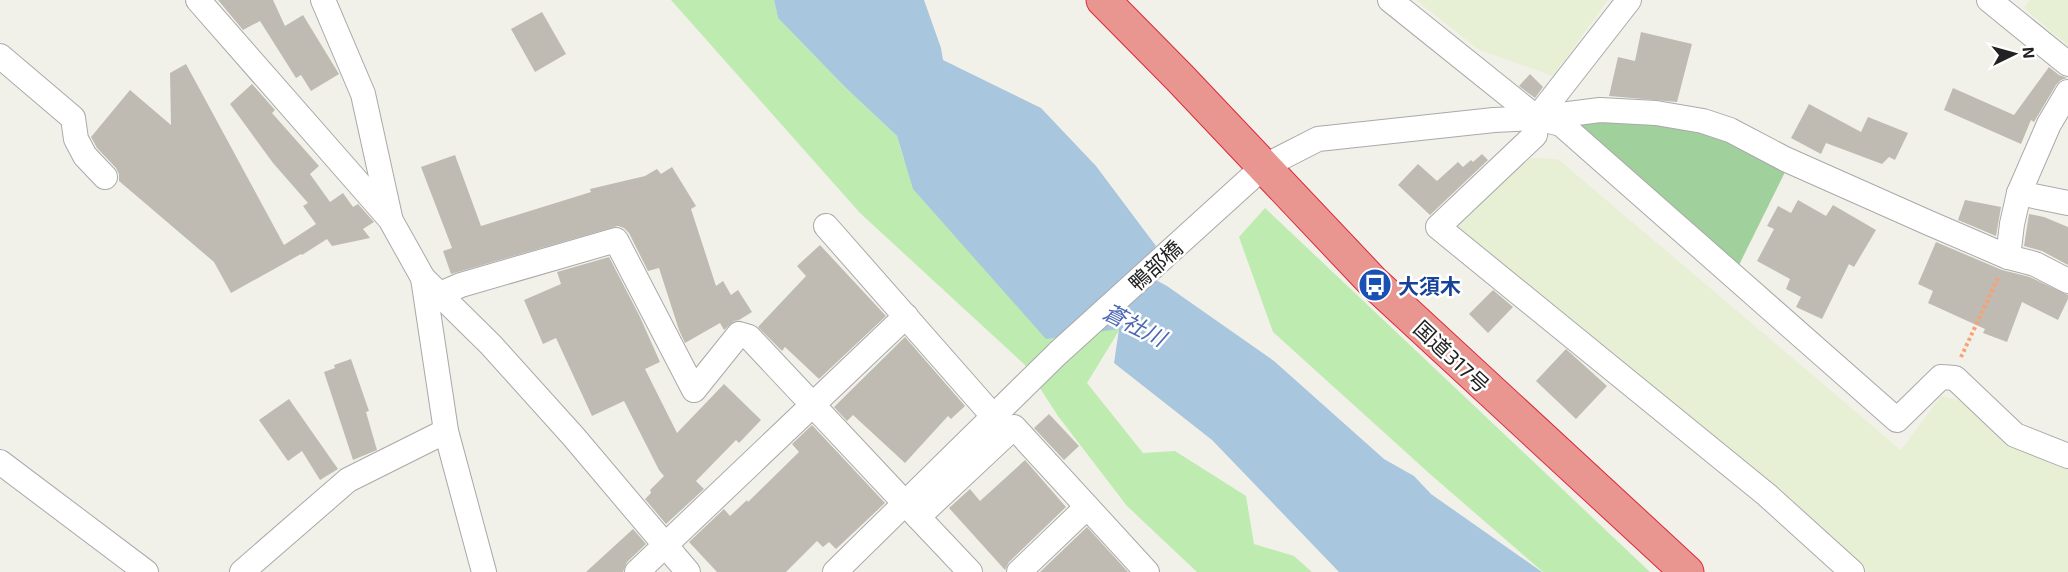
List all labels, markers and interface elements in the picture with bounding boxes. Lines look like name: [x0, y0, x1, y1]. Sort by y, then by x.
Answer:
north arrow: [1984, 24, 2044, 84]
text: N: [2019, 46, 2039, 59]
street label: 鴨部橋: [1123, 235, 1187, 295]
bus stop icon: 大須木: [1357, 267, 1393, 303]
place label: 大須木: [1398, 273, 1461, 298]
water label: 蒼社川: [1100, 297, 1172, 351]
street label: 国道317号: [1409, 315, 1495, 397]

